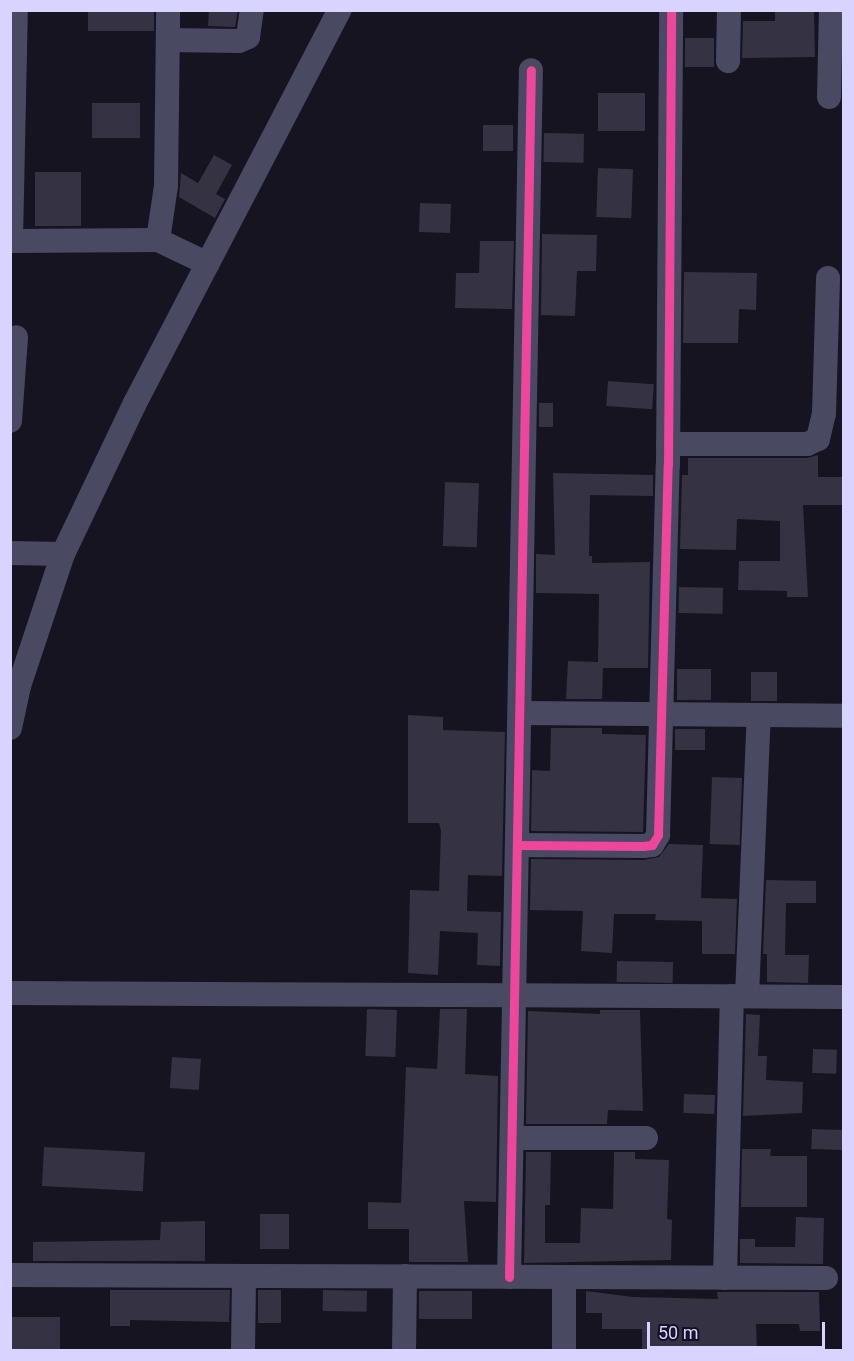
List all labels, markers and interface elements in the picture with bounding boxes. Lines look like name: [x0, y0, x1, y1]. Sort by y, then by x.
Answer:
scale bar: [650, 1310, 828, 1348]
text: 50 m: [658, 1322, 698, 1343]

